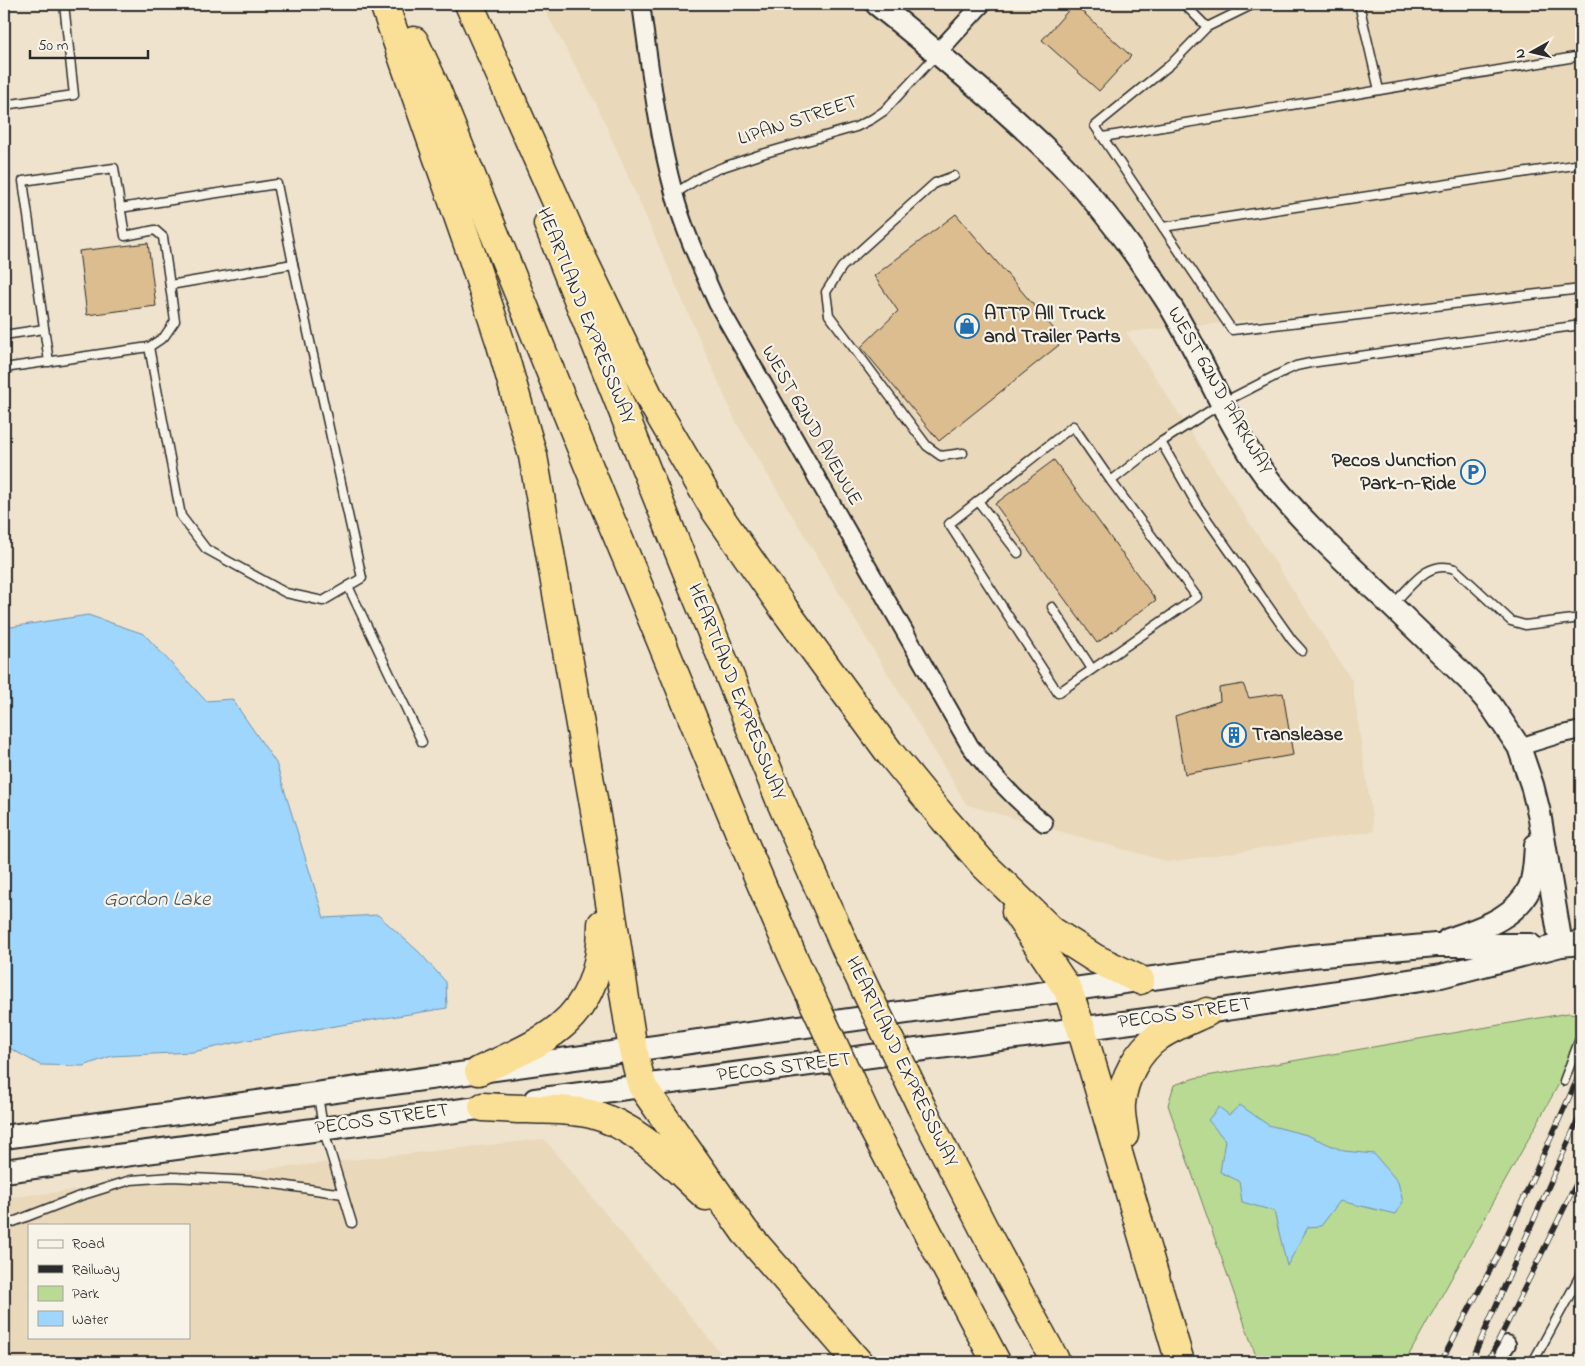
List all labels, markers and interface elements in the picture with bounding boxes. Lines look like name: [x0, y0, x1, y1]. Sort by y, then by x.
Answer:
scale bar: [30, 28, 148, 60]
north arrow: [1508, 28, 1558, 78]
text: 50 m: [38, 35, 69, 57]
text: N: [1510, 47, 1532, 60]
street label: LIPAN STREET: [734, 88, 862, 154]
street label: HEARTLAND EXPRESSWAY: [528, 203, 642, 429]
place label: ATTP All Truck and Trailer Parts: [984, 300, 1121, 352]
street label: WEST 62ND PARKWAY: [1159, 302, 1279, 480]
shop icon: ATTP All Truck and Trailer Parts: [954, 313, 980, 339]
street label: WEST 62ND AVENUE: [753, 340, 869, 512]
place label: Pecos Junction Park-n-Ride: [1332, 447, 1457, 499]
parking icon: Pecos Junction Park-n-Ride: [1460, 459, 1486, 485]
street label: HEARTLAND EXPRESSWAY: [679, 579, 793, 805]
place label: Translease: [1252, 721, 1344, 750]
building icon: Translease: [1221, 722, 1247, 748]
water label: Gordon Lake: [104, 885, 212, 915]
street label: HEARTLAND EXPRESSWAY: [837, 952, 965, 1172]
street label: PECOS STREET: [1116, 990, 1254, 1038]
street label: PECOS STREET: [715, 1045, 853, 1091]
street label: PECOS STREET: [313, 1096, 451, 1144]
legend: [28, 1224, 190, 1338]
text: Road: [72, 1233, 105, 1255]
text: Railway: [72, 1259, 120, 1282]
text: Park: [72, 1283, 100, 1305]
text: Water: [72, 1309, 108, 1331]

